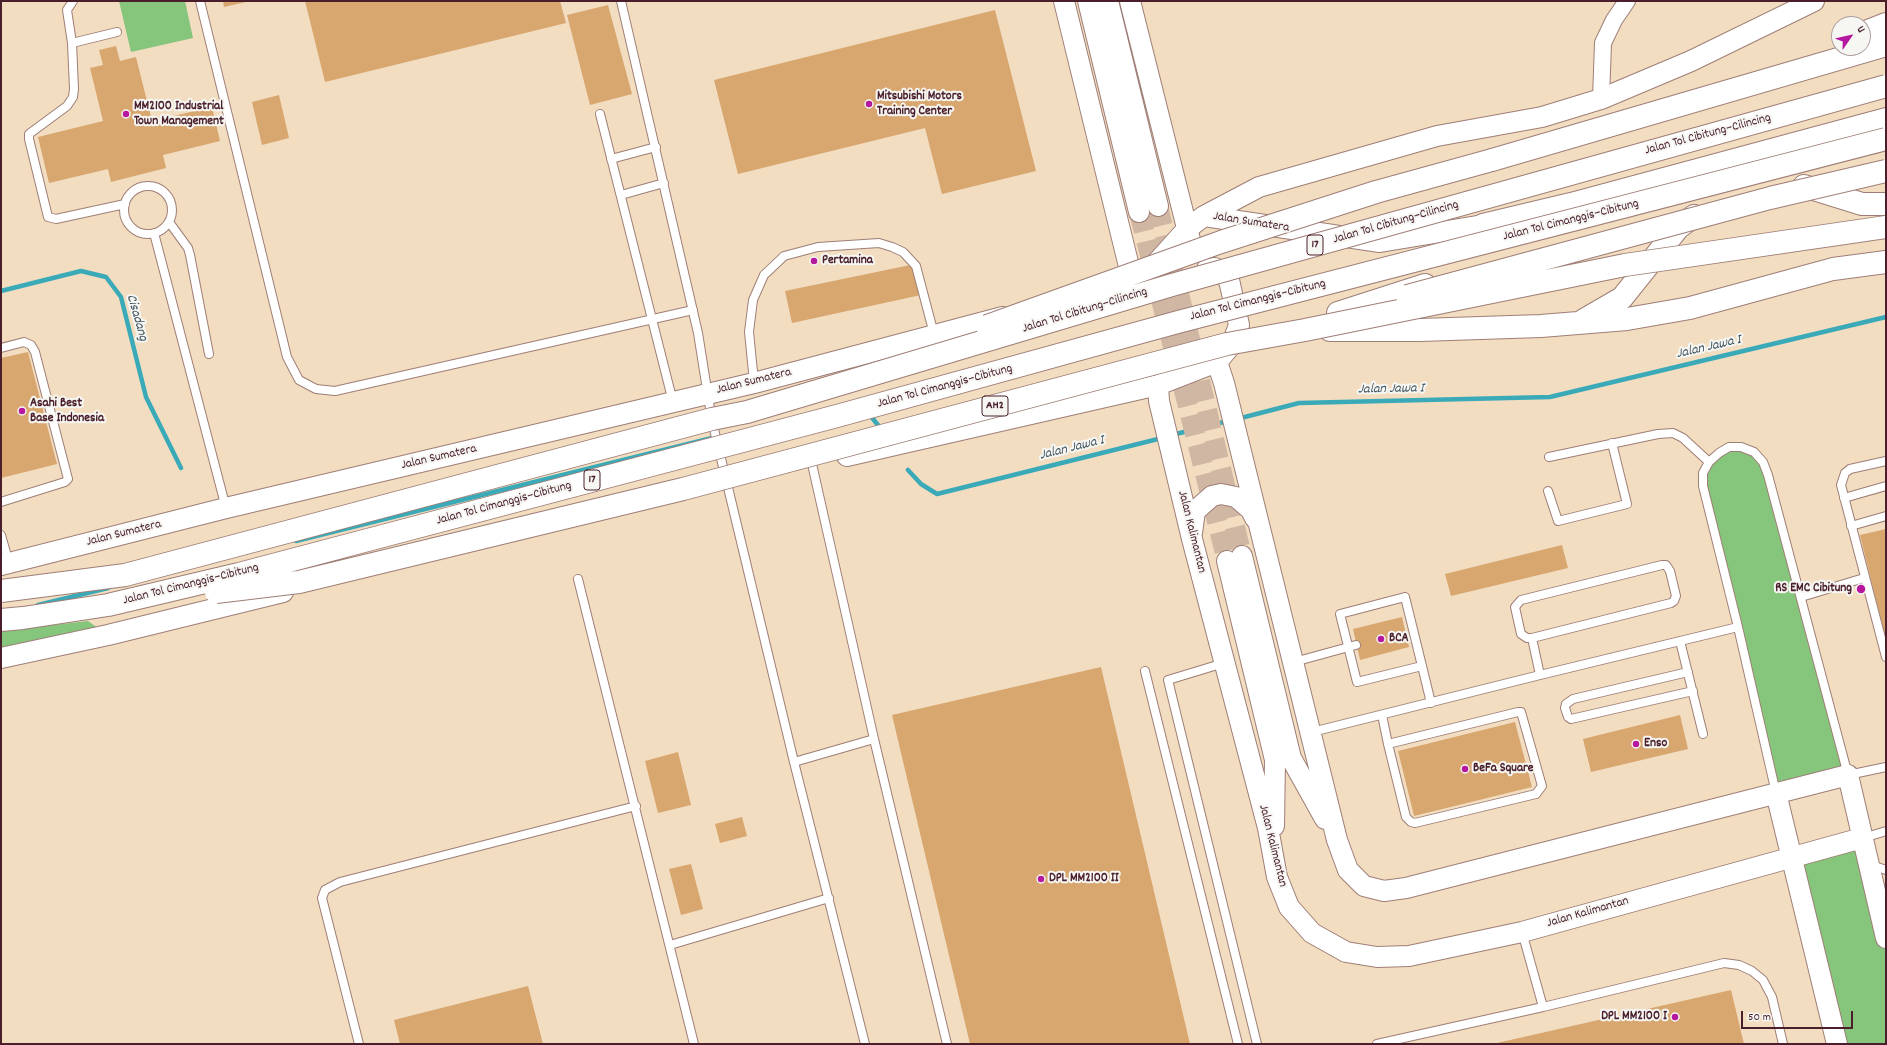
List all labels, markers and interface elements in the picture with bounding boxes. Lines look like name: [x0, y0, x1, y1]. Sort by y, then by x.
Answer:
north arrow: [1831, 16, 1871, 56]
text: U: [1852, 23, 1868, 37]
place label: Mitsubishi Motors Training Center: [877, 89, 962, 120]
place label: MM2100 Industrial Town Management: [134, 99, 224, 130]
marker: Mitsubishi Motors Training Center: [864, 99, 874, 109]
marker: MM2100 Industrial Town Management: [121, 109, 131, 119]
street label: Jalan Tol Cibitung–Cilincing: [1643, 111, 1773, 159]
street label: Jalan Tol Cimanggis–Cibitung: [1502, 197, 1640, 245]
street label: Jalan Tol Cibitung–Cilincing: [1331, 198, 1461, 248]
street label: Jalan Sumatera: [1212, 209, 1290, 237]
road number: 17: [1307, 235, 1323, 255]
place label: Pertamina: [822, 253, 873, 269]
marker: Pertamina: [809, 256, 819, 266]
street label: Jalan Tol Cimanggis–Cibitung: [1189, 277, 1327, 325]
street label: Jalan Tol Cibitung–Cilincing: [1021, 285, 1149, 337]
water label: Cisadang: [121, 293, 151, 343]
water label: Jalan Jawa I: [1675, 332, 1743, 364]
street label: Jalan Tol Cimanggis–Cibitung: [876, 361, 1014, 413]
street label: Jalan Sumatera: [715, 365, 793, 399]
water label: Jalan Jawa I: [1358, 381, 1424, 399]
place label: Asahi Best Base Indonesia: [30, 396, 104, 427]
road number: AH2: [982, 396, 1008, 416]
marker: Asahi Best Base Indonesia: [17, 406, 27, 416]
water label: Jalan Jawa I: [1038, 433, 1106, 465]
street label: Jalan Sumatera: [400, 442, 478, 474]
road number: 17: [584, 470, 600, 490]
street label: Jalan Tol Cimanggis–Cibitung: [435, 478, 573, 530]
street label: Jalan Kalimantan: [1173, 489, 1209, 575]
street label: Jalan Sumatera: [85, 517, 163, 551]
street label: Jalan Tol Cimanggis–Cibitung: [122, 561, 260, 609]
place label: RS EMC Cibitung: [1775, 581, 1852, 597]
marker: RS EMC Cibitung: [1855, 583, 1867, 595]
place label: BCA: [1389, 631, 1409, 647]
marker: BCA: [1376, 634, 1386, 644]
place label: Enso: [1644, 736, 1667, 752]
marker: Enso: [1631, 739, 1641, 749]
place label: BeFa Square: [1473, 761, 1534, 777]
marker: BeFa Square: [1460, 764, 1470, 774]
street label: Jalan Kalimantan: [1254, 803, 1290, 889]
place label: DPL MM2100 II: [1049, 871, 1119, 887]
marker: DPL MM2100 II: [1036, 874, 1046, 884]
street label: Jalan Kalimantan: [1545, 894, 1631, 932]
scale bar: [1743, 1003, 1855, 1029]
place label: DPL MM2100 I: [1601, 1009, 1667, 1025]
text: 50 m: [1748, 1009, 1771, 1026]
marker: DPL MM2100 I: [1670, 1012, 1680, 1022]

